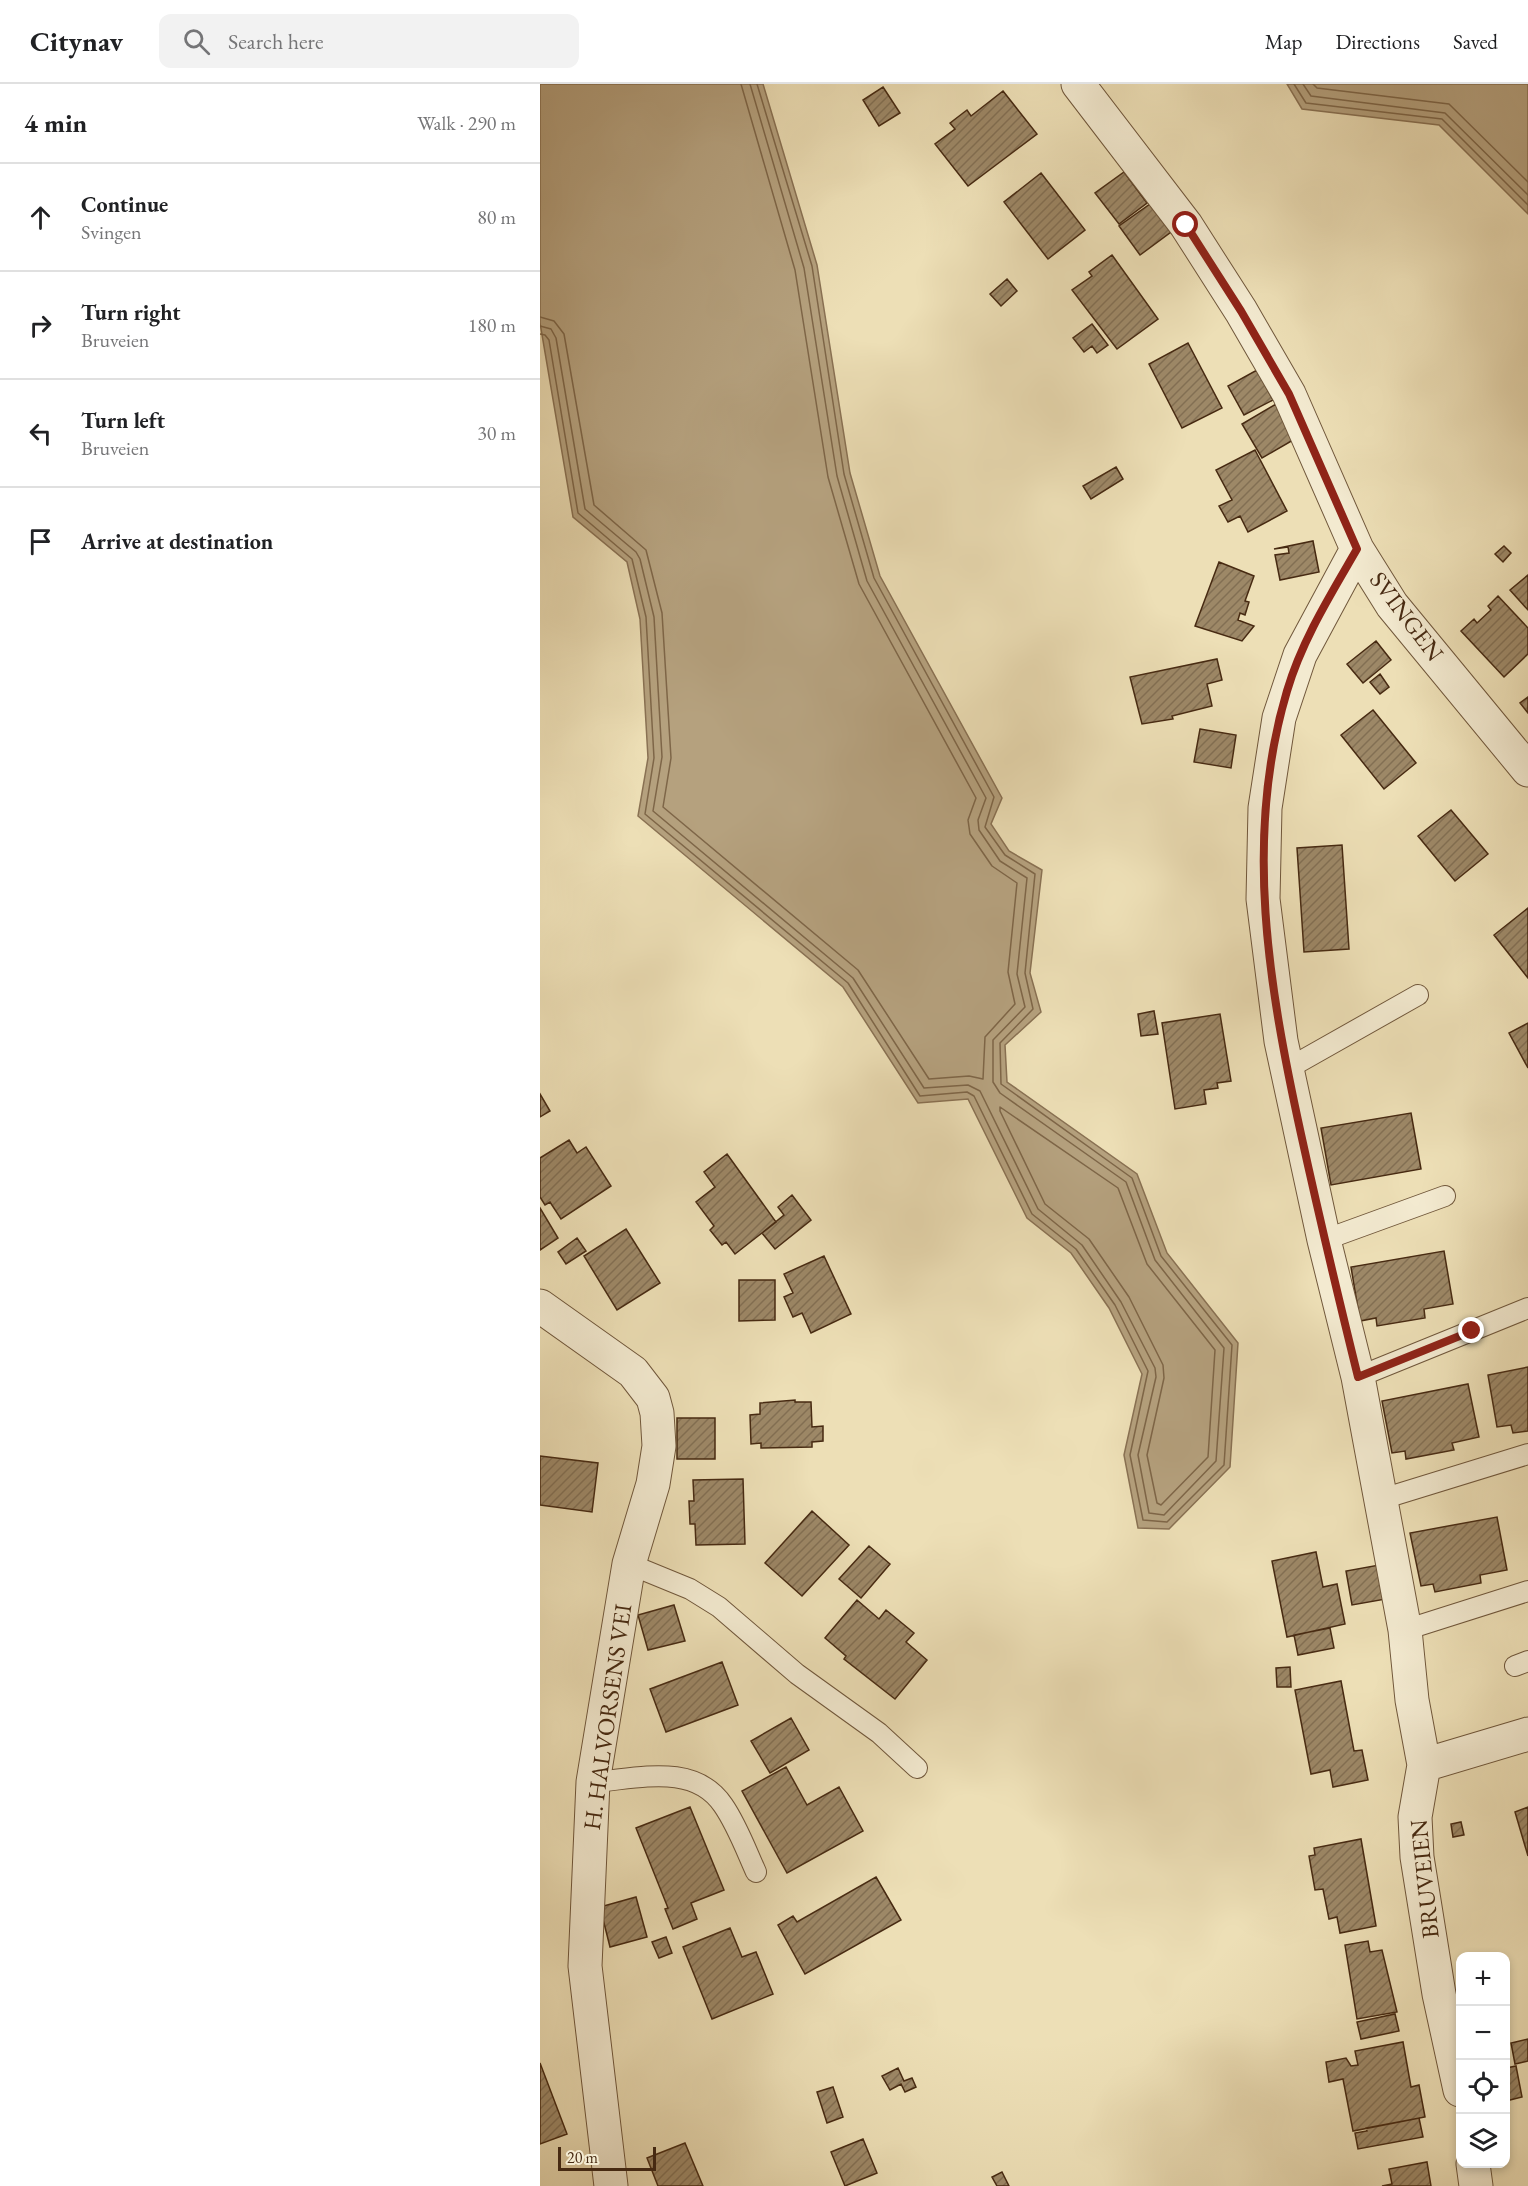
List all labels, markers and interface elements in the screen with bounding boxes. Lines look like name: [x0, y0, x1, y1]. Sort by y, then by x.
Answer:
search box: [159, 14, 579, 68]
text: Citynav: [30, 23, 123, 59]
icon: search: [180, 25, 213, 58]
text: Search here: [228, 27, 324, 56]
text: Map: [1265, 28, 1302, 55]
text: Directions: [1335, 28, 1420, 55]
text: Saved: [1453, 28, 1498, 55]
text: 4 min: [24, 106, 87, 140]
text: Walk · 290 m: [417, 110, 516, 136]
text: Continue: [81, 190, 168, 219]
icon: ahead: [24, 201, 57, 234]
text: 80 m: [477, 204, 516, 230]
route start: [1172, 211, 1198, 237]
text: Svingen: [81, 219, 142, 245]
text: Turn right: [81, 298, 180, 327]
icon: right: [24, 309, 57, 342]
text: 180 m: [468, 312, 516, 338]
text: Bruveien: [81, 327, 149, 353]
text: Turn left: [81, 406, 165, 435]
icon: left: [24, 417, 57, 450]
text: 30 m: [477, 420, 516, 446]
text: Bruveien: [81, 435, 149, 461]
icon: arrive: [24, 525, 57, 558]
text: Arrive at destination: [81, 527, 273, 556]
street label: SVINGEN: [1363, 565, 1451, 667]
route end: [1458, 1317, 1484, 1343]
street label: H. HALVORSENS VEI: [576, 1602, 638, 1832]
street label: BRUVEIEN: [1402, 1818, 1446, 1940]
map controls: [1456, 1952, 1510, 2168]
button: +: [1456, 1952, 1510, 2006]
button: −: [1456, 2006, 1510, 2060]
button: locate: [1456, 2060, 1510, 2114]
button: layers: [1456, 2114, 1510, 2168]
scale bar: [558, 2144, 656, 2172]
text: 20 m: [567, 2147, 598, 2168]

